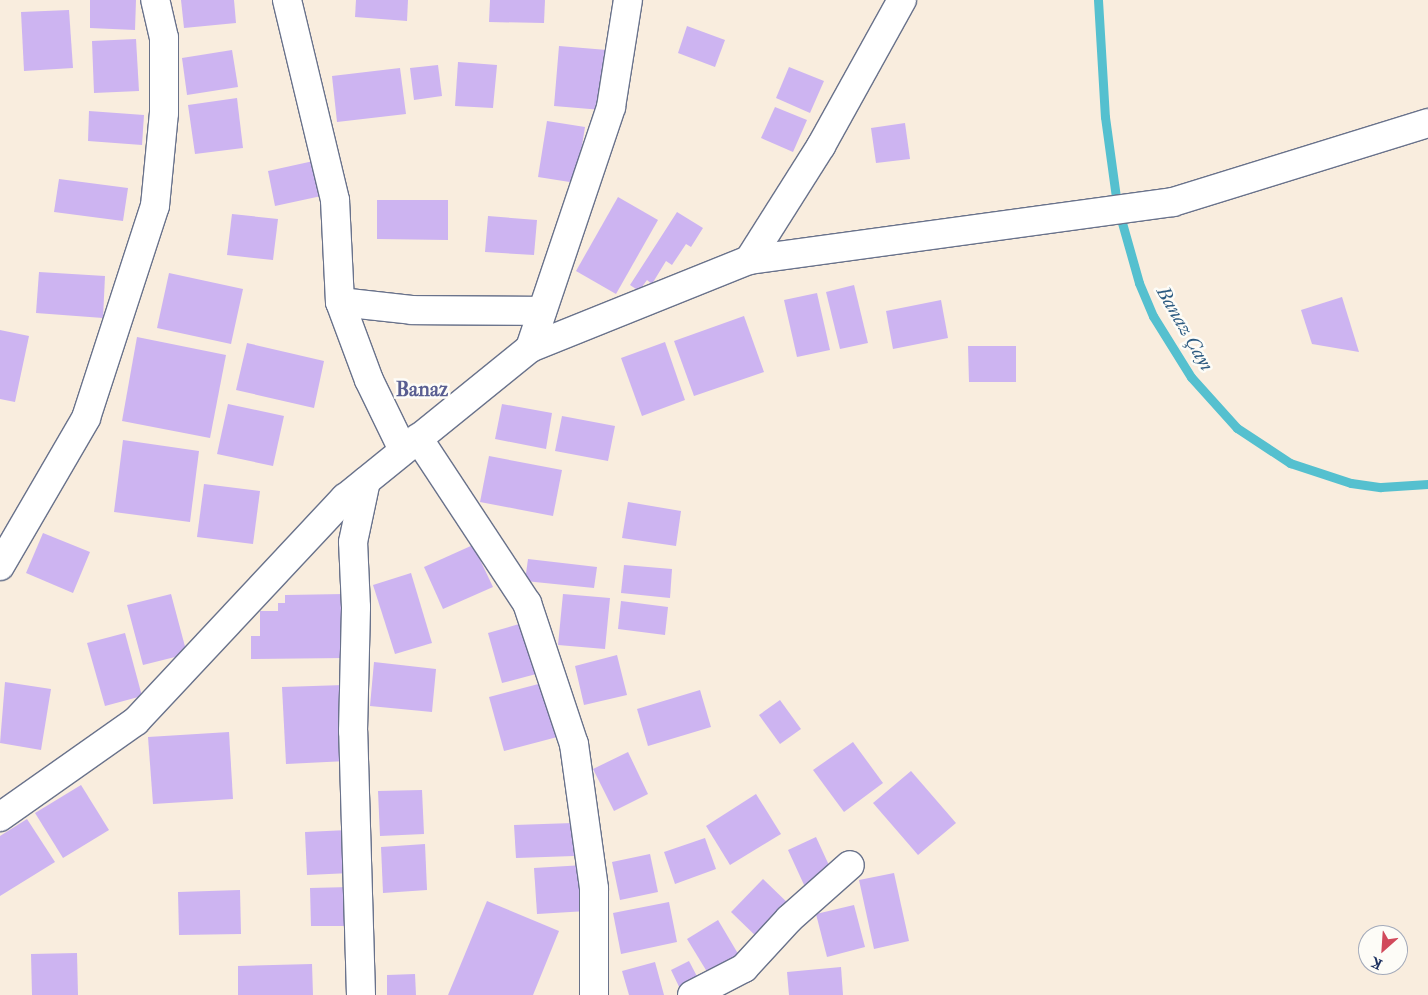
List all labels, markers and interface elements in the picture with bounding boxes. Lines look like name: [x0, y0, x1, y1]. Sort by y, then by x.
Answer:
water label: Banaz Çayı: [1151, 283, 1217, 375]
district label: Banaz: [396, 377, 448, 401]
north arrow: [1358, 925, 1408, 975]
text: K: [1368, 953, 1385, 973]

